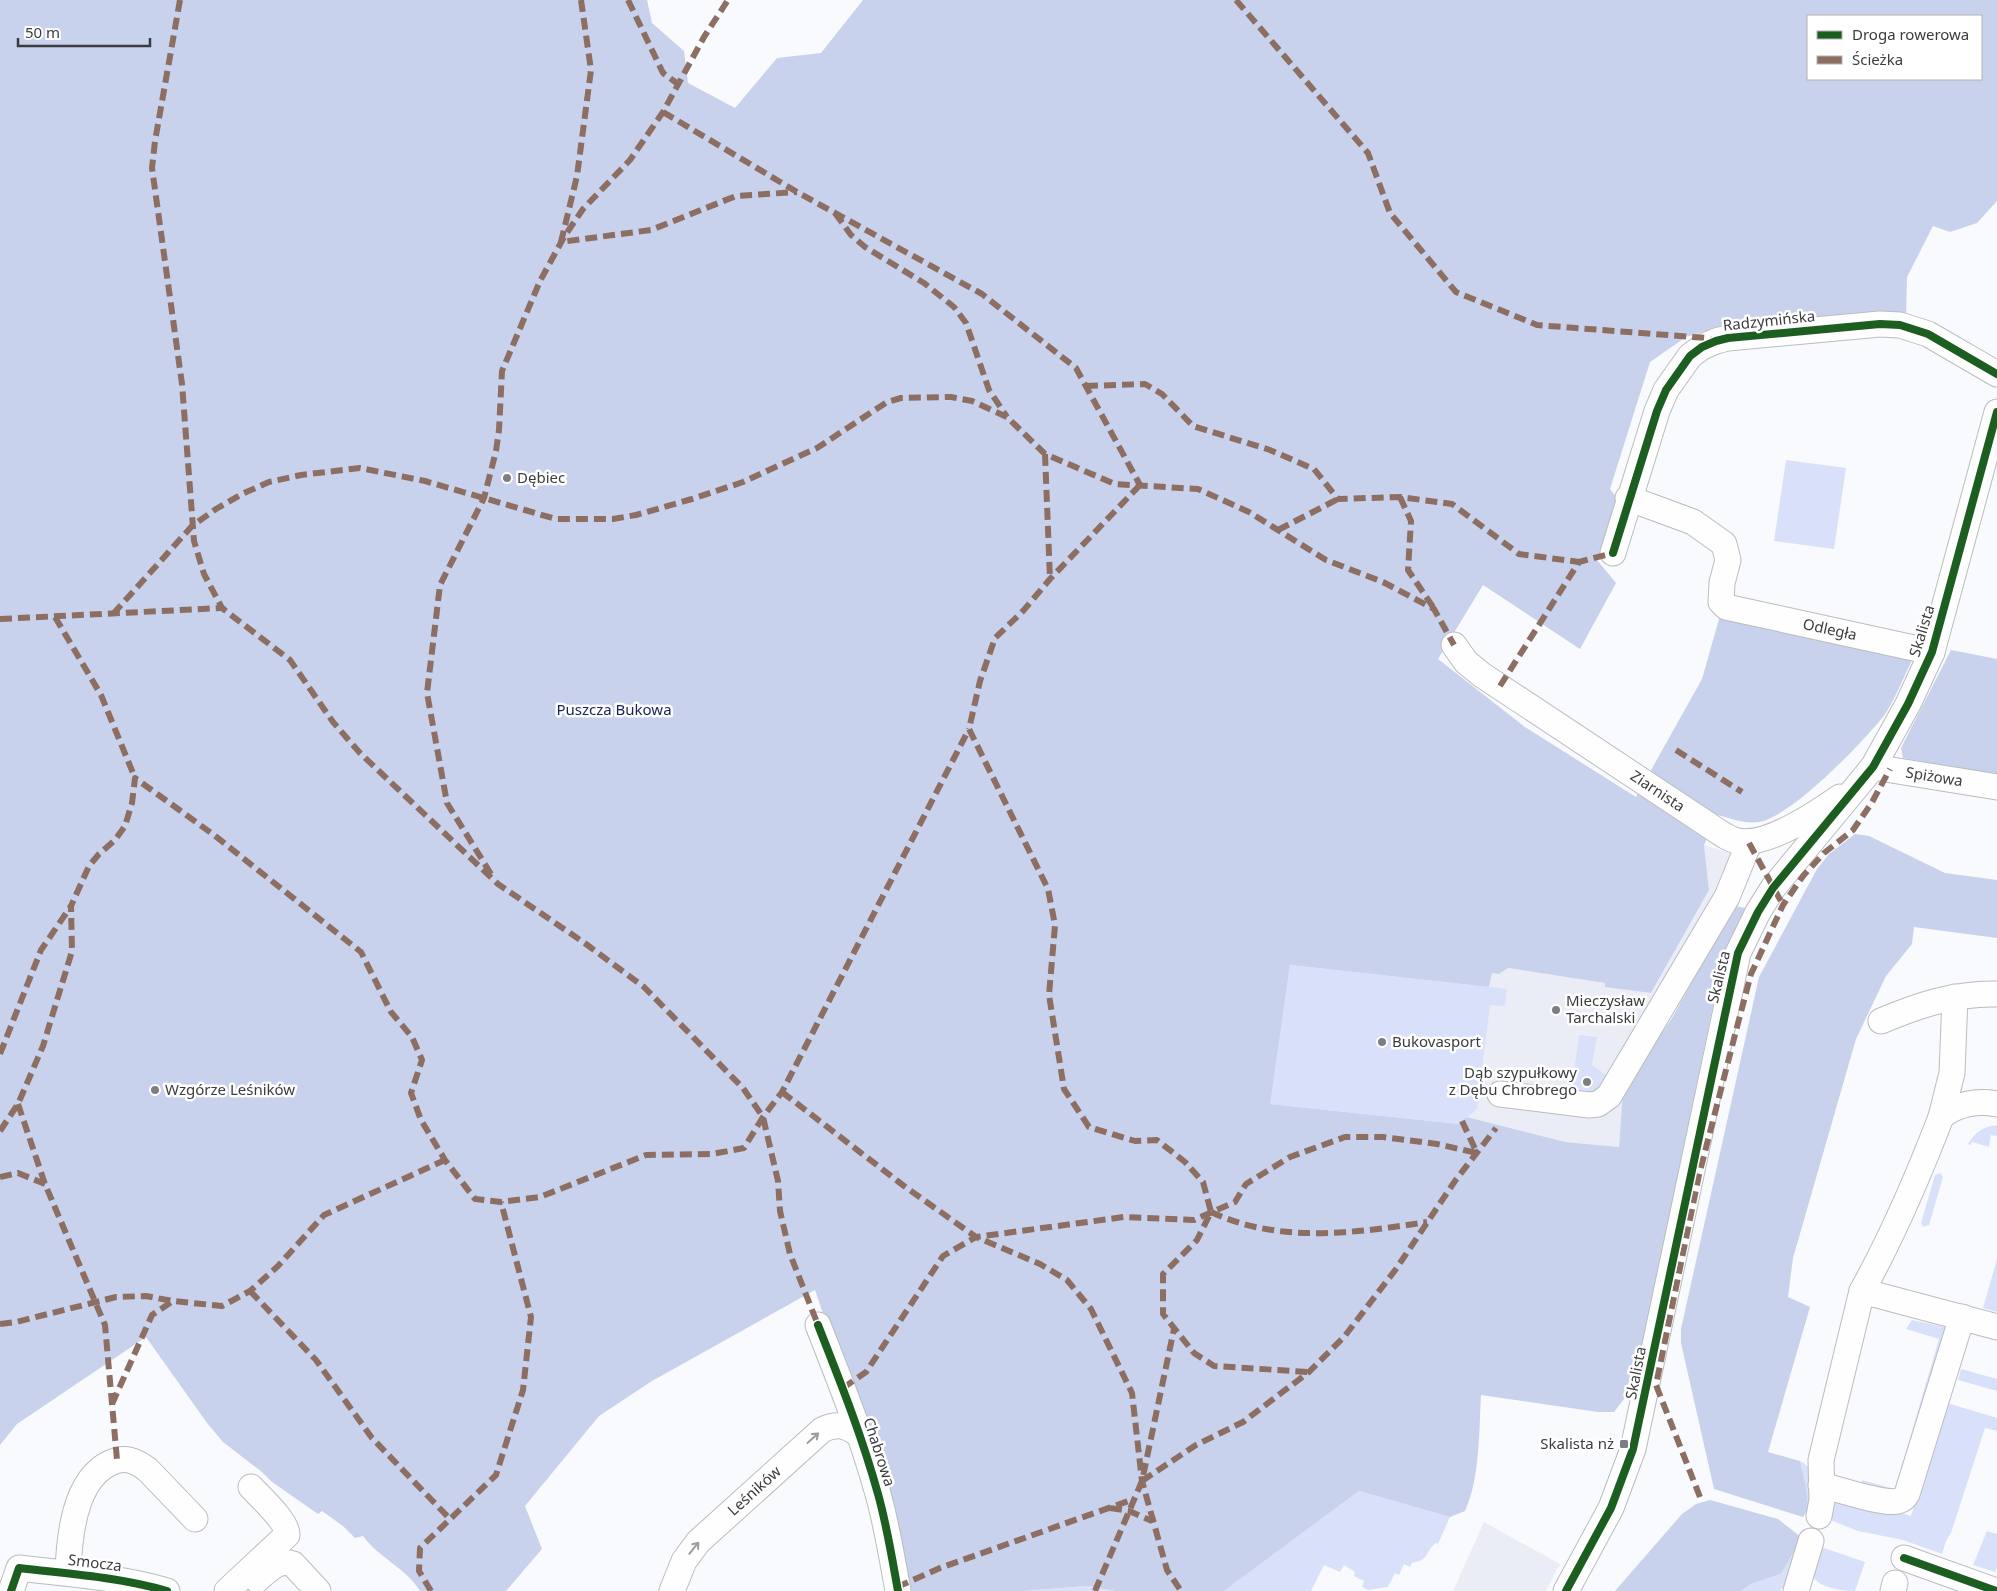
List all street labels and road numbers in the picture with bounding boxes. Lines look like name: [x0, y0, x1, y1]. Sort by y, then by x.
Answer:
street label: Radzymińska: [1722, 305, 1816, 335]
street label: Skalista: [1904, 602, 1938, 659]
street label: Odległa: [1801, 613, 1859, 644]
street label: Spiżowa: [1904, 761, 1964, 790]
street label: Ziarnista: [1627, 765, 1689, 816]
street label: Skalista: [1702, 948, 1734, 1005]
street label: Skalista: [1620, 1345, 1650, 1401]
street label: Chabrowa: [859, 1415, 900, 1489]
street label: Leśników: [723, 1461, 785, 1520]
street label: Smocza: [67, 1549, 123, 1575]

